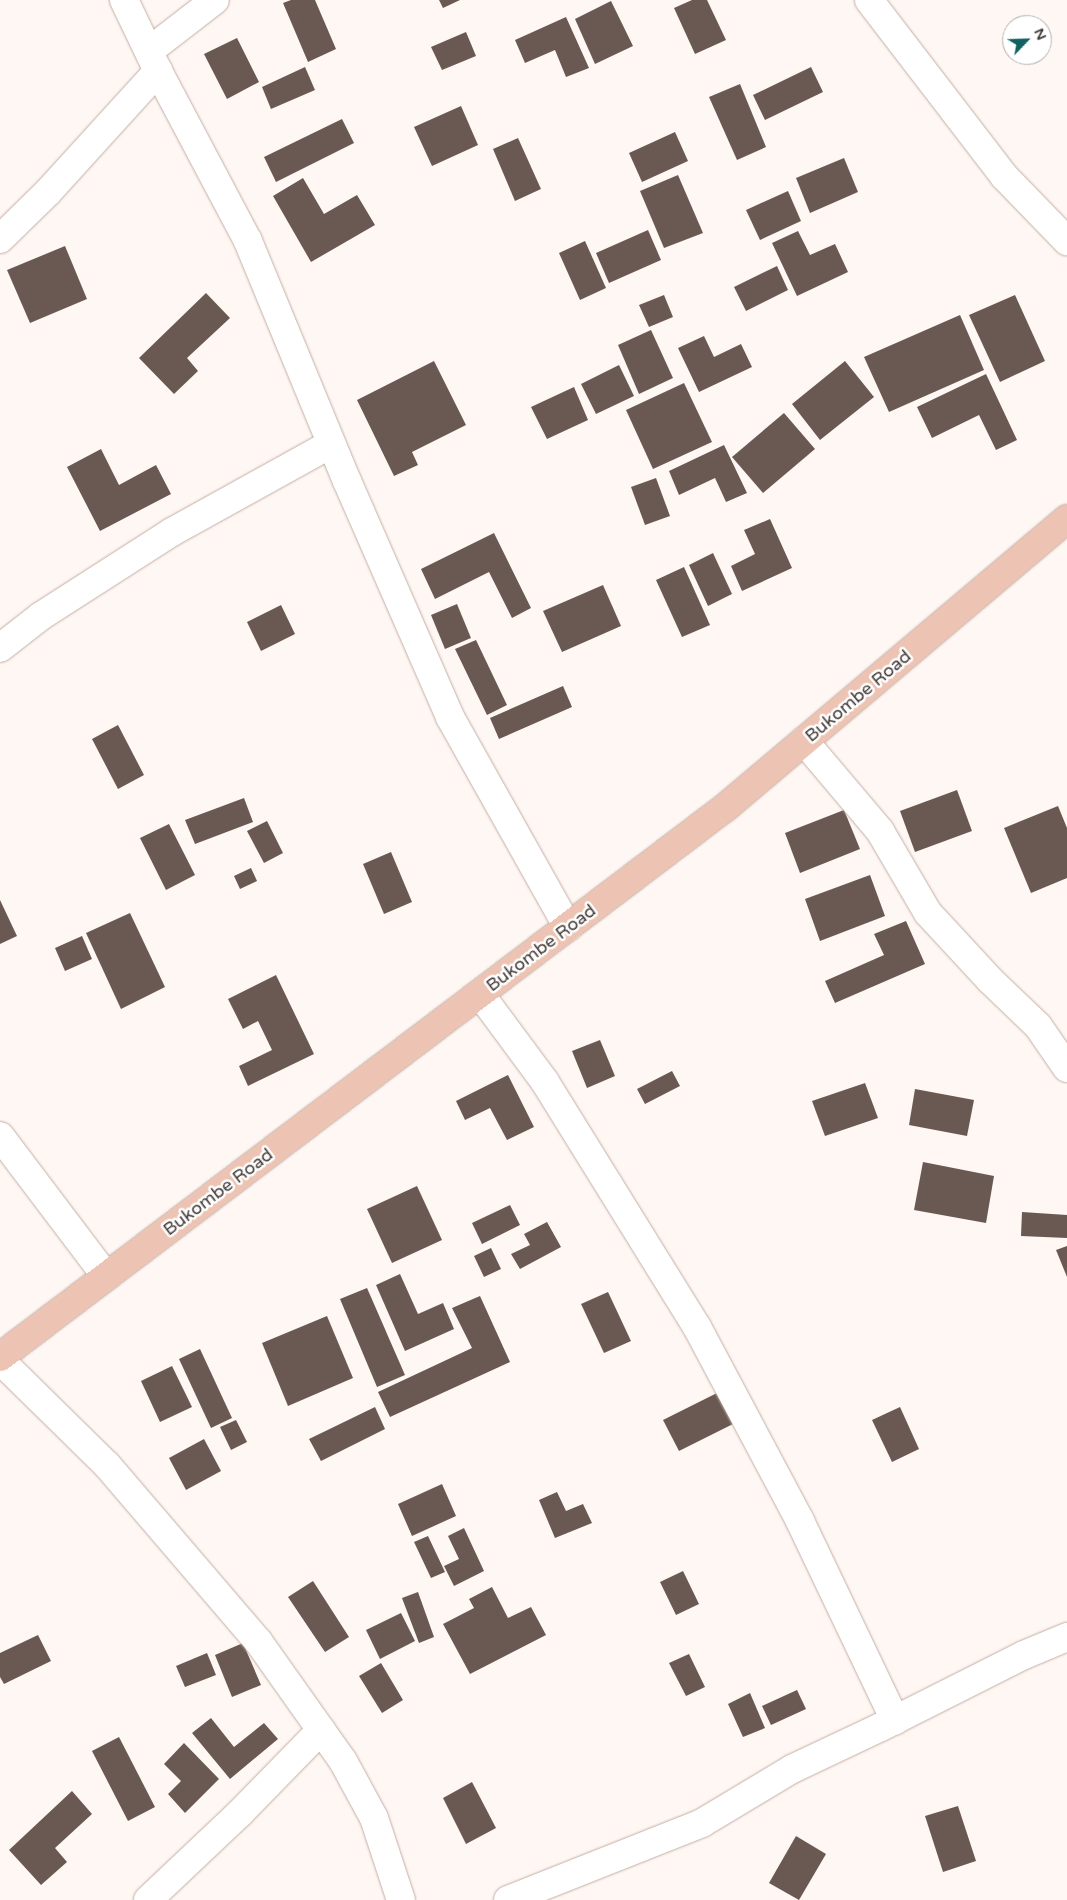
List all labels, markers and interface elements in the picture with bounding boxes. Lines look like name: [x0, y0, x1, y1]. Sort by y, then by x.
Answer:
north arrow: [1002, 15, 1052, 65]
text: N: [1030, 26, 1050, 43]
street label: Bukombe Road: [801, 645, 915, 747]
street label: Bukombe Road: [482, 900, 600, 996]
street label: Bukombe Road: [159, 1144, 277, 1240]

